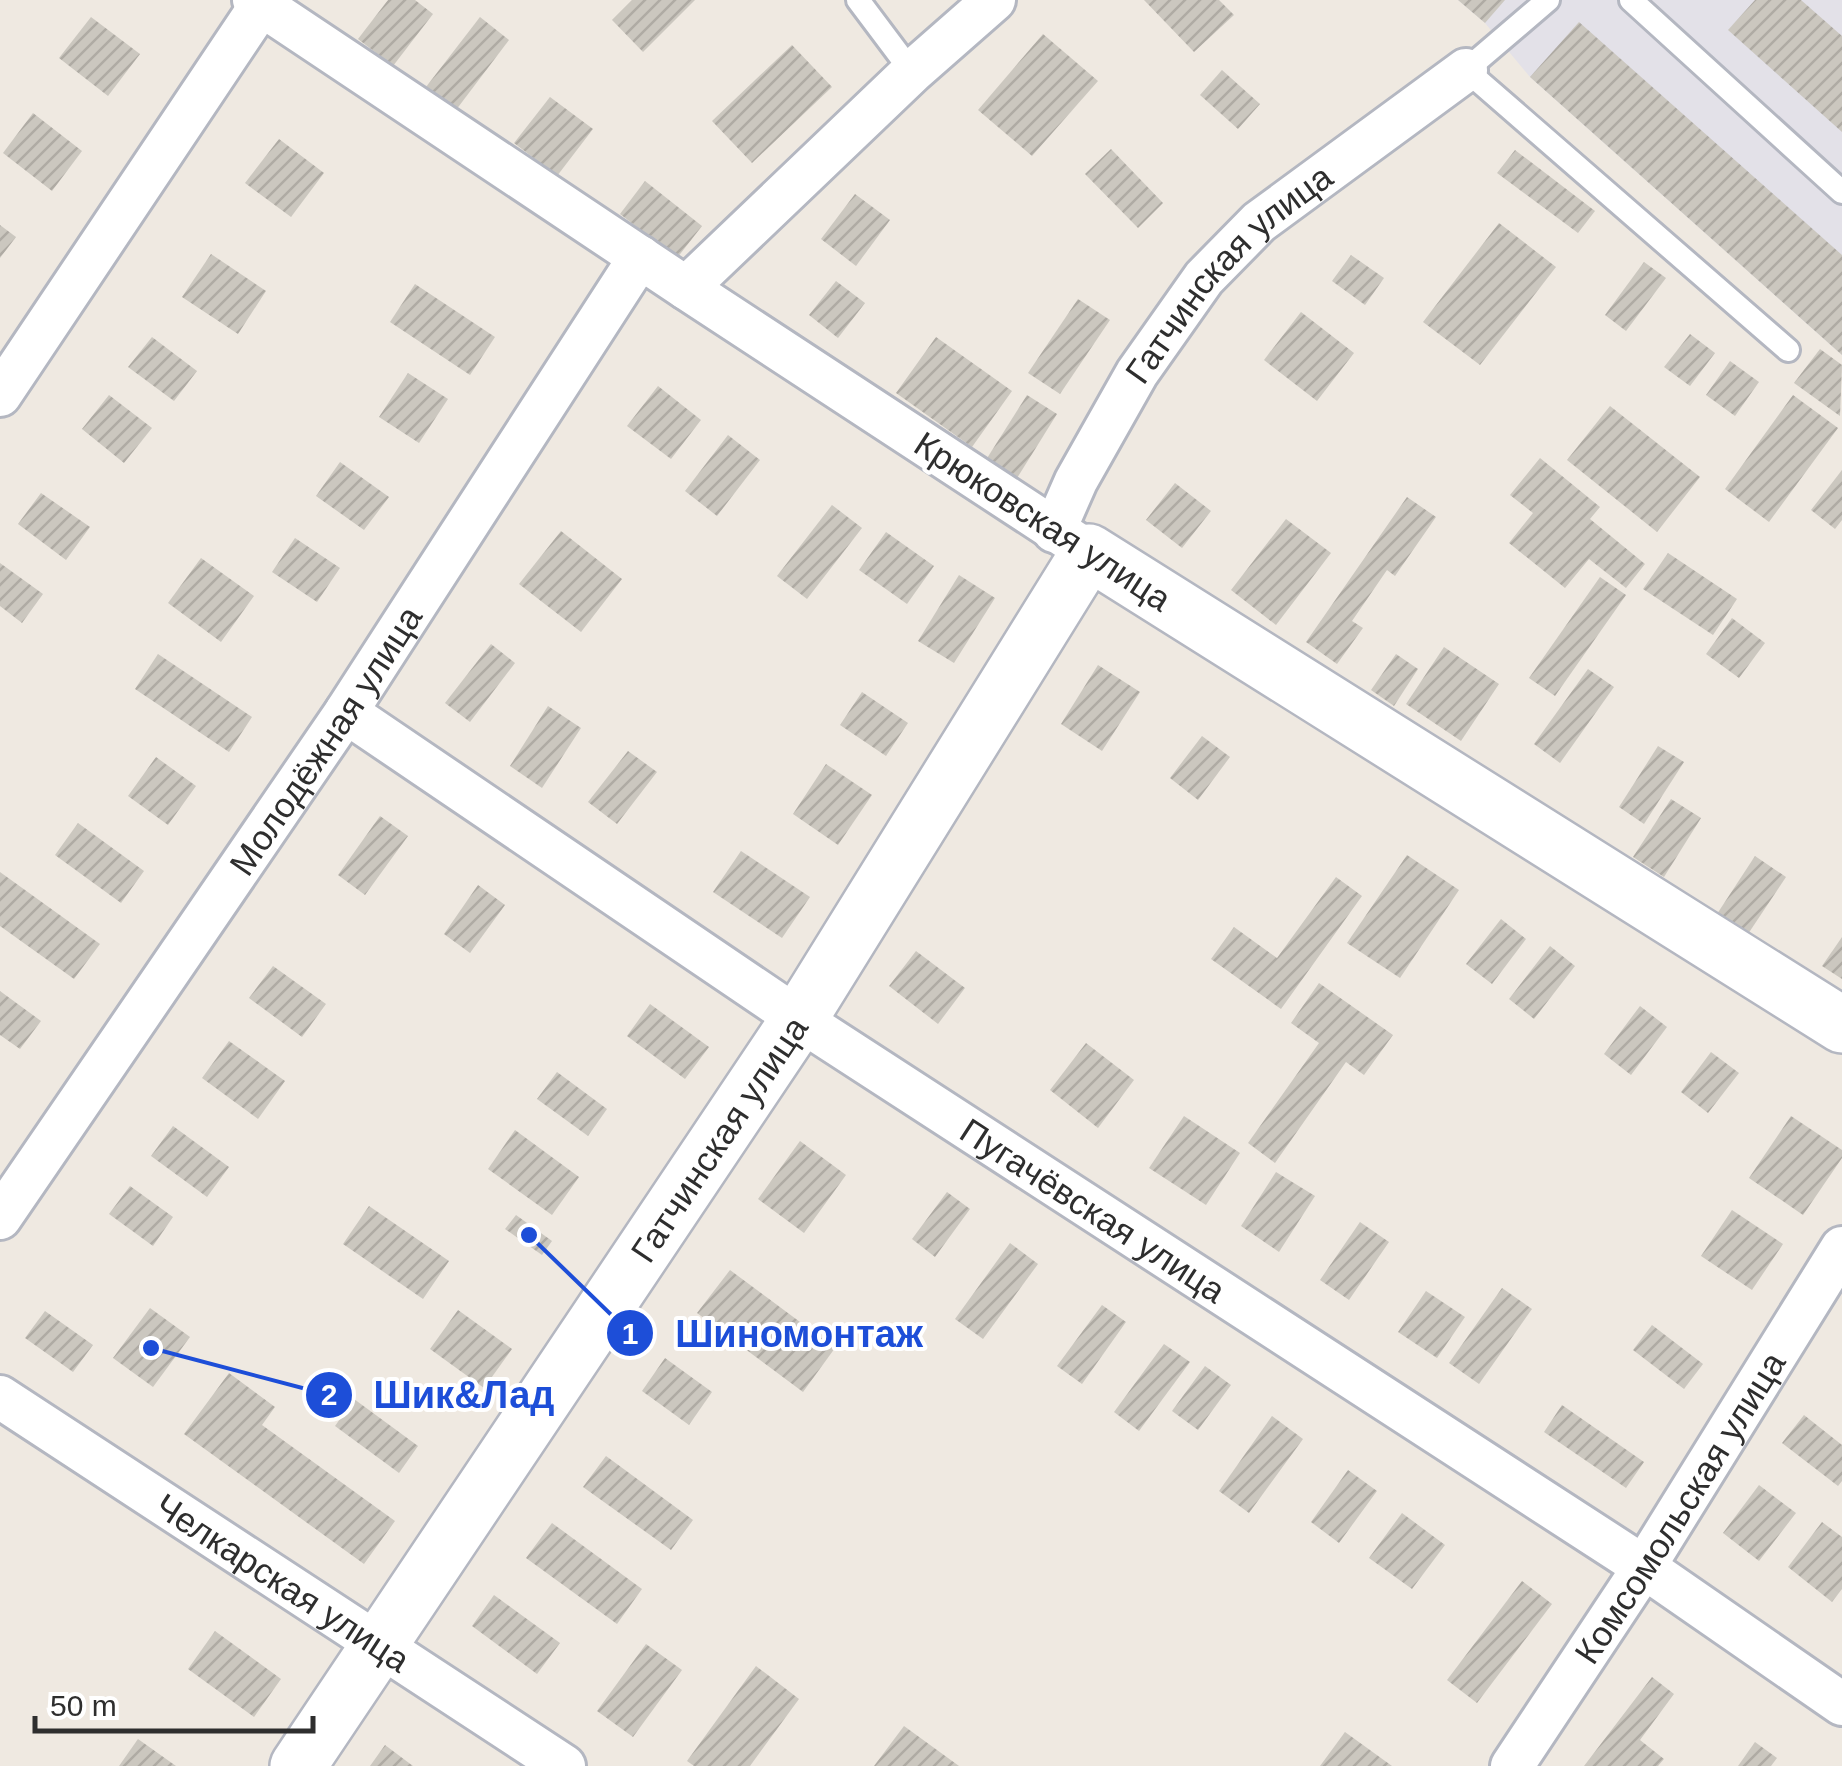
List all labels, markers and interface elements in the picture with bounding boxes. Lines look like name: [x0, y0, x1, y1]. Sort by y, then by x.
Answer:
street label: Гатчинская улица: [1117, 156, 1340, 390]
street label: Крюковская улица: [908, 424, 1179, 619]
street label: Молодёжная улица: [221, 598, 429, 882]
street label: Гатчинская улица: [622, 1009, 815, 1269]
street label: Пугачёвская улица: [954, 1110, 1233, 1310]
callout: Шиномонтаж: [605, 1299, 943, 1367]
text: Шиномонтаж: [675, 1313, 924, 1355]
text: 1: [622, 1317, 638, 1350]
street label: Комсомольская улица: [1566, 1344, 1792, 1670]
callout: Шик&Лад: [304, 1361, 575, 1429]
text: Шик&Лад: [374, 1374, 554, 1416]
text: 2: [321, 1378, 337, 1411]
street label: Челкарская улица: [149, 1485, 417, 1679]
scale bar: [35, 1671, 312, 1733]
text: 50 m: [50, 1689, 117, 1722]

